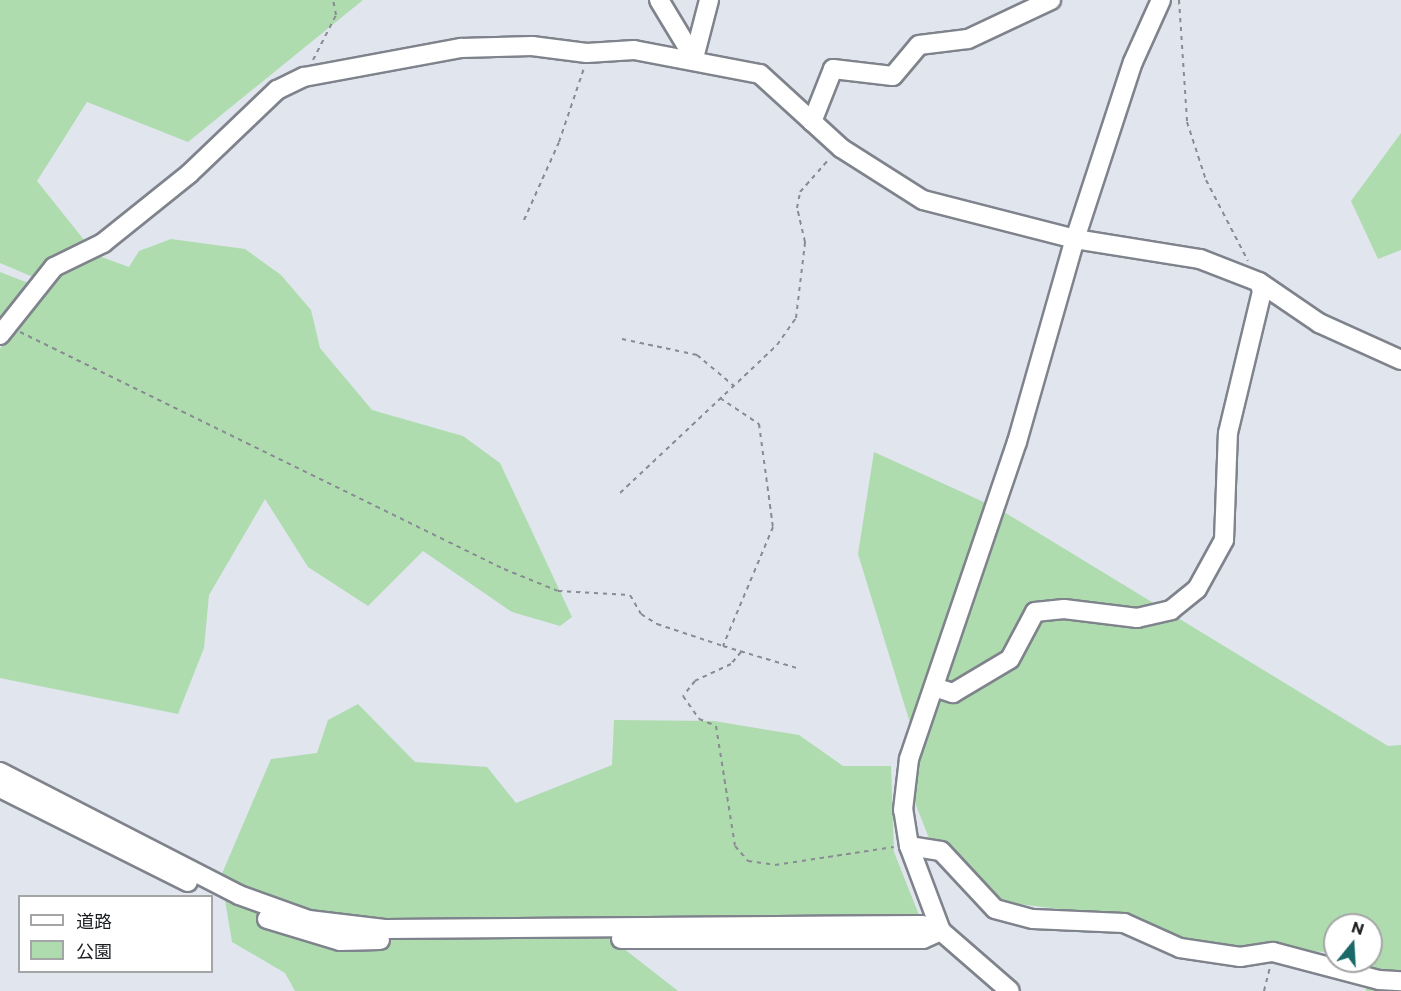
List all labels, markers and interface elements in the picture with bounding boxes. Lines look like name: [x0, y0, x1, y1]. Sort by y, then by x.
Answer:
legend: [18, 895, 213, 973]
text: 道路: [76, 910, 112, 932]
north arrow: [1323, 913, 1383, 973]
text: N: [1349, 916, 1367, 938]
text: 公園: [76, 940, 112, 962]

